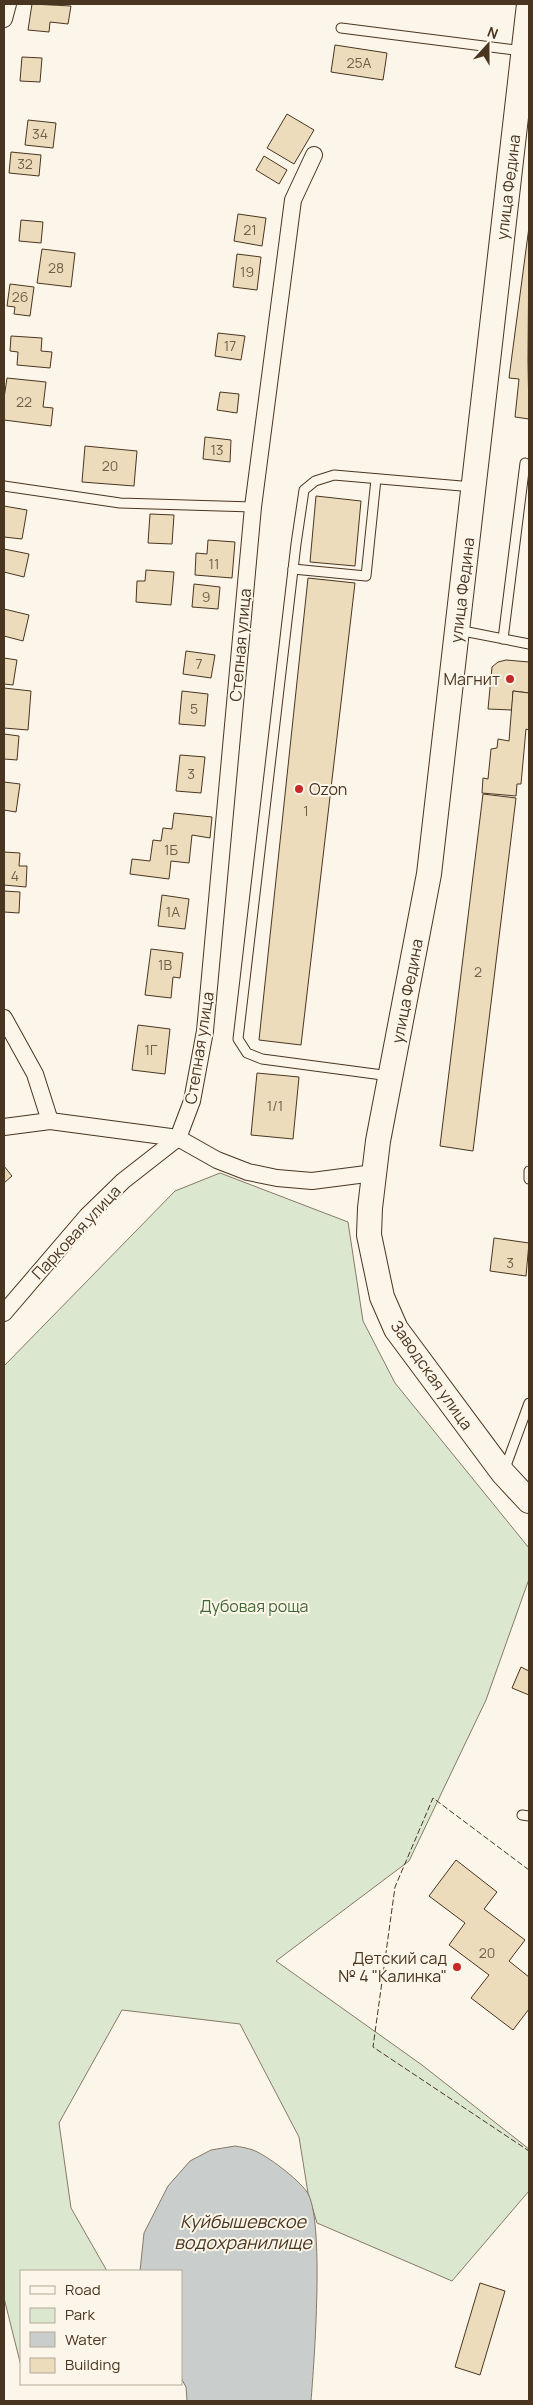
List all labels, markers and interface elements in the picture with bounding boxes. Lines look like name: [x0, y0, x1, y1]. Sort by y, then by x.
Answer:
north arrow: [463, 20, 513, 70]
text: N: [485, 22, 501, 43]
house number: 25А: [347, 53, 372, 72]
house number: 34: [32, 124, 48, 143]
street label: улица Федина: [491, 133, 525, 241]
house number: 32: [17, 154, 33, 173]
house number: 21: [243, 220, 257, 239]
house number: 28: [48, 258, 64, 277]
house number: 19: [240, 262, 254, 281]
house number: 26: [12, 287, 28, 306]
house number: 17: [224, 336, 236, 355]
house number: 22: [16, 392, 32, 411]
house number: 13: [210, 440, 224, 459]
house number: 20: [102, 456, 118, 475]
street label: улица Федина: [445, 536, 479, 644]
house number: 11: [209, 554, 219, 573]
house number: 9: [202, 587, 210, 606]
street label: Степная улица: [224, 587, 256, 703]
house number: 7: [195, 654, 203, 673]
place label: Магнит: [444, 668, 500, 690]
marker: Магнит: [504, 673, 516, 685]
house number: 5: [190, 699, 198, 718]
house number: 3: [187, 764, 195, 783]
place label: Ozon: [309, 778, 347, 800]
marker: Ozon: [293, 783, 305, 795]
house number: 1: [303, 801, 309, 820]
house number: 1Б: [164, 840, 178, 859]
house number: 4: [11, 866, 19, 885]
house number: 1А: [166, 902, 180, 921]
street label: улица Федина: [386, 937, 428, 1045]
house number: 1В: [158, 955, 172, 974]
house number: 2: [474, 962, 482, 981]
street label: Степная улица: [179, 990, 219, 1106]
house number: 1Г: [145, 1040, 158, 1059]
house number: 1/1: [267, 1096, 283, 1115]
street label: Парковая улица: [27, 1180, 125, 1284]
house number: 3: [506, 1253, 514, 1272]
street label: Заводская улица: [386, 1316, 478, 1434]
park label: Дубовая роща: [200, 1595, 308, 1617]
house number: 20: [479, 1943, 495, 1962]
place label: Детский сад № 4 "Калинка": [338, 1947, 447, 1987]
marker: Детский сад № 4 "Калинка": [451, 1961, 463, 1973]
water label: Куйбышевское водохранилище: [174, 2209, 313, 2254]
legend: [20, 2270, 182, 2385]
text: Road: [65, 2279, 101, 2300]
text: Park: [65, 2304, 95, 2325]
text: Water: [65, 2329, 107, 2350]
text: Building: [65, 2354, 120, 2375]

